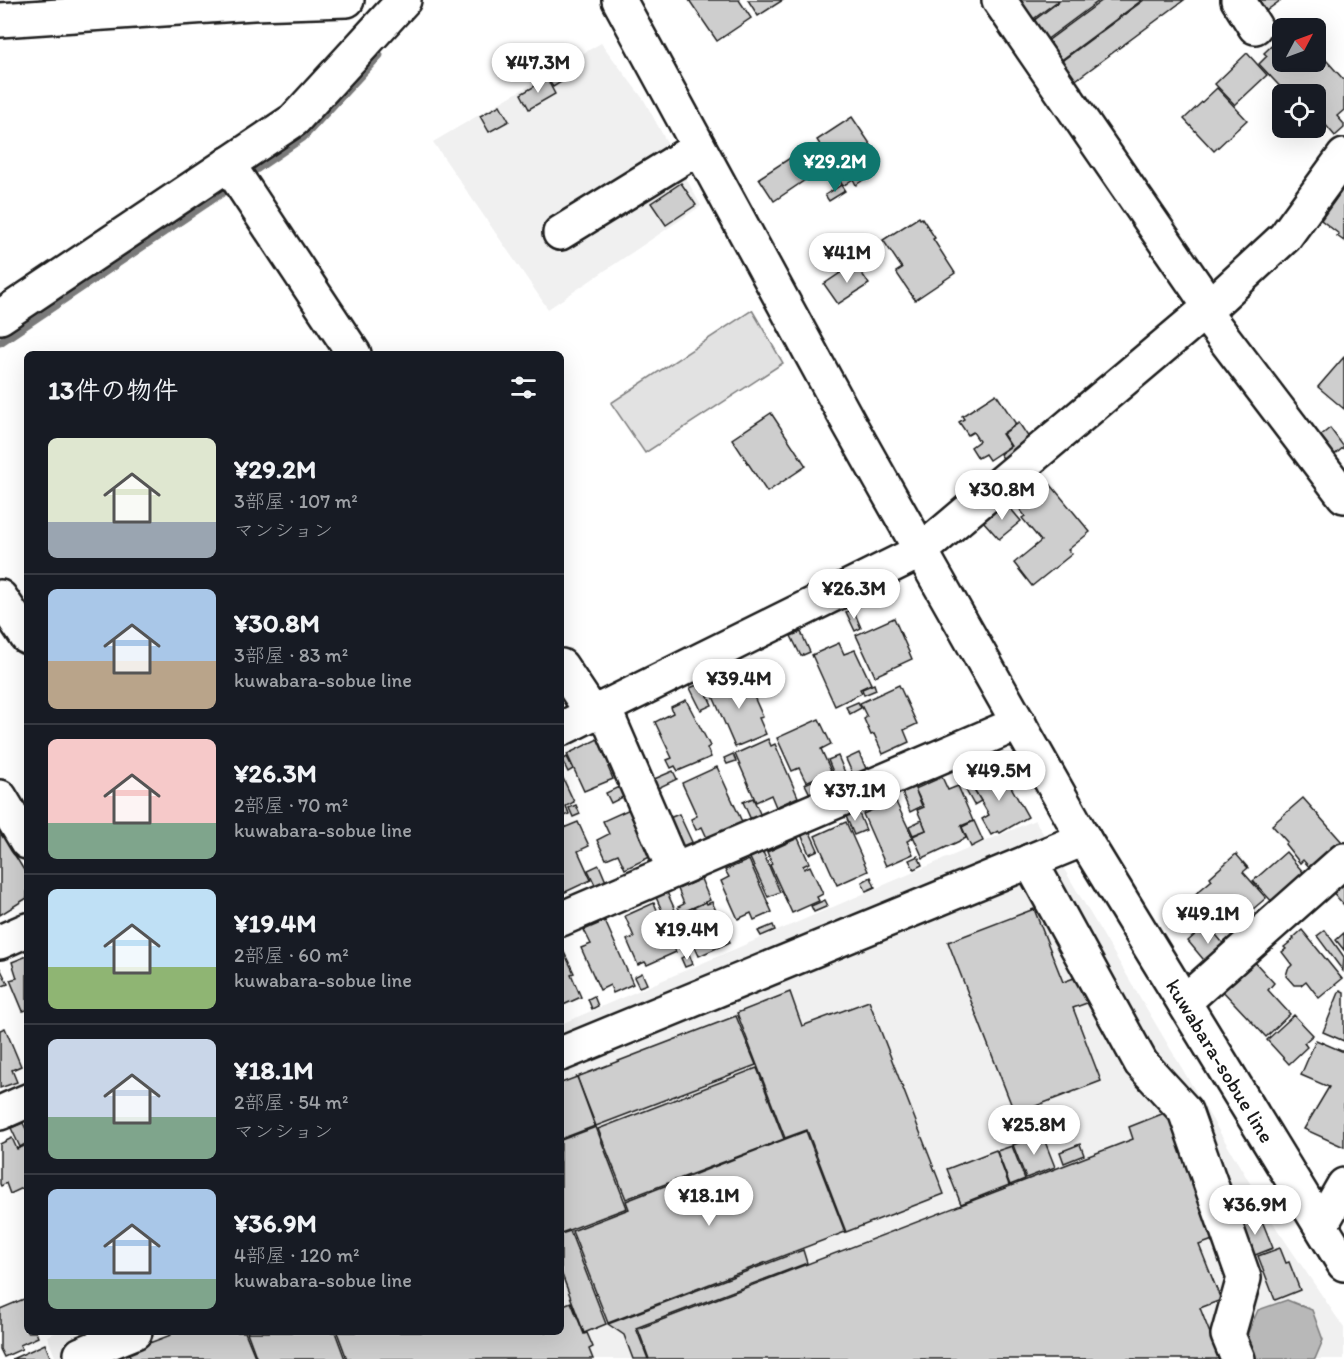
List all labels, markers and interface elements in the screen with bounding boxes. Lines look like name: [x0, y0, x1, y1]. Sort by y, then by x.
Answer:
north arrow: [1272, 18, 1326, 72]
map controls: [1272, 18, 1326, 138]
pin: ¥47.3M: [489, 43, 587, 94]
text: ¥47.3M: [506, 50, 570, 74]
button: locate: [1272, 84, 1326, 138]
pin: ¥29.2M: [786, 142, 884, 193]
text: ¥29.2M: [803, 149, 867, 173]
pin: ¥41M: [811, 233, 883, 284]
text: ¥41M: [823, 240, 871, 264]
icon: filters: [507, 371, 540, 404]
text: 13件の物件: [48, 374, 178, 406]
text: ¥29.2M: [234, 453, 316, 485]
icon: home: [96, 462, 168, 534]
pin: ¥30.8M: [953, 470, 1051, 521]
text: ¥30.8M: [969, 477, 1035, 501]
text: 3部屋 · 107 m²: [234, 489, 358, 513]
text: マンション: [234, 518, 333, 542]
pin: ¥26.3M: [805, 569, 903, 620]
text: ¥26.3M: [822, 576, 886, 600]
text: ¥30.8M: [234, 607, 320, 639]
icon: home: [96, 613, 168, 685]
text: 3部屋 · 83 m²: [234, 643, 348, 667]
pin: ¥39.4M: [690, 659, 788, 710]
text: ¥39.4M: [706, 666, 772, 690]
text: kuwabara-sobue line: [234, 668, 412, 692]
pin: ¥49.5M: [950, 751, 1048, 802]
text: ¥26.3M: [234, 757, 317, 789]
text: ¥49.5M: [967, 758, 1031, 782]
icon: home: [96, 763, 168, 835]
pin: ¥37.1M: [806, 771, 904, 822]
text: ¥37.1M: [824, 778, 886, 802]
text: 2部屋 · 70 m²: [234, 793, 348, 817]
text: kuwabara-sobue line: [234, 818, 412, 842]
pin: ¥49.1M: [1159, 894, 1257, 945]
text: ¥49.1M: [1176, 901, 1240, 925]
text: ¥19.4M: [234, 907, 317, 939]
pin: ¥19.4M: [638, 910, 736, 961]
icon: home: [96, 913, 168, 985]
text: ¥19.4M: [655, 917, 719, 941]
text: 2部屋 · 60 m²: [234, 943, 349, 967]
text: kuwabara-sobue line: [234, 968, 412, 992]
street label: kuwabara-sobue line: [1161, 975, 1280, 1147]
text: ¥18.1M: [234, 1054, 314, 1086]
icon: home: [96, 1063, 168, 1135]
text: 2部屋 · 54 m²: [234, 1090, 348, 1114]
pin: ¥25.8M: [985, 1105, 1083, 1156]
text: ¥25.8M: [1002, 1112, 1066, 1136]
text: マンション: [234, 1119, 333, 1143]
pin: ¥18.1M: [660, 1176, 758, 1227]
text: ¥18.1M: [678, 1183, 740, 1207]
pin: ¥36.9M: [1206, 1185, 1304, 1236]
text: ¥36.9M: [1223, 1192, 1287, 1216]
text: ¥36.9M: [234, 1207, 317, 1239]
icon: home: [96, 1213, 168, 1285]
text: 4部屋 · 120 m²: [234, 1243, 360, 1267]
text: kuwabara-sobue line: [234, 1268, 412, 1292]

